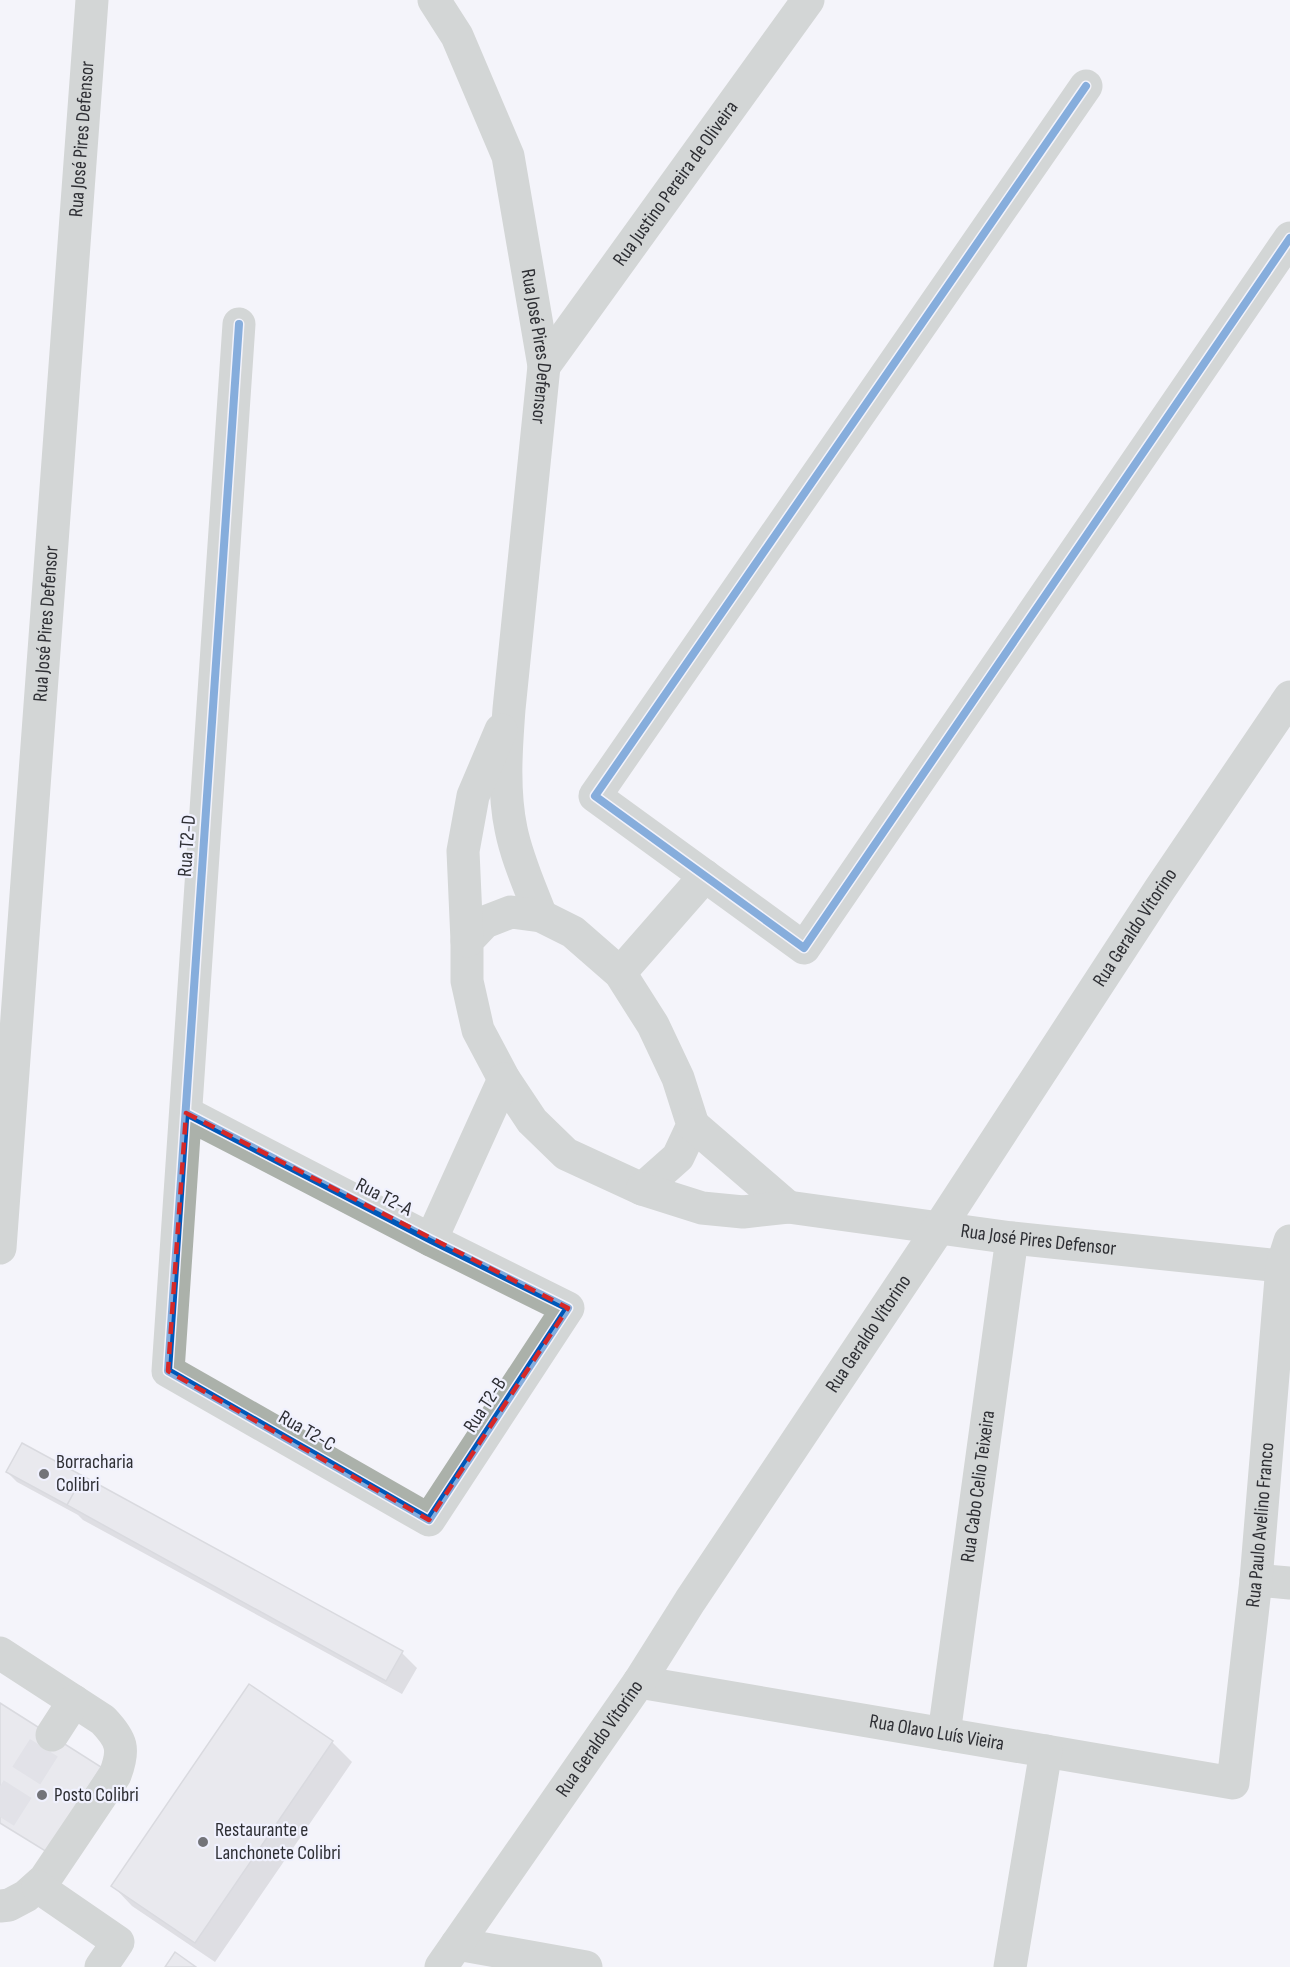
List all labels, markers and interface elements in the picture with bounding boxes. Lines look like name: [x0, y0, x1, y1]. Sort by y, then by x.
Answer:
street label: Rua José Pires Defensor: [64, 60, 99, 218]
street label: Rua Justino Pereira de Oliveira: [608, 96, 743, 271]
street label: Rua José Pires Defensor: [516, 267, 556, 425]
street label: Rua José Pires Defensor: [28, 545, 64, 703]
street label: Rua T2-D: [173, 814, 201, 878]
street label: Rua Geraldo Vitorino: [1088, 864, 1183, 991]
street label: Rua T2-A: [352, 1173, 417, 1222]
street label: Rua José Pires Defensor: [959, 1219, 1118, 1261]
street label: Rua Geraldo Vitorino: [820, 1270, 916, 1397]
street label: Rua T2-B: [458, 1373, 512, 1437]
street label: Rua T2-C: [274, 1405, 340, 1457]
street label: Rua Cabo Celio Teixeira: [956, 1409, 1000, 1564]
street label: Rua Paulo Avelino Franco: [1241, 1442, 1279, 1609]
place label: Borracharia Colibri: [56, 1450, 133, 1497]
marker: Borracharia Colibri: [37, 1467, 51, 1481]
street label: Rua Geraldo Vitorino: [551, 1676, 648, 1802]
street label: Rua Olavo Luís Vieira: [868, 1709, 1006, 1756]
place label: Posto Colibri: [54, 1783, 139, 1807]
marker: Posto Colibri: [35, 1788, 49, 1802]
place label: Restaurante e Lanchonete Colibri: [215, 1818, 341, 1865]
marker: Restaurante e Lanchonete Colibri: [196, 1835, 210, 1849]

